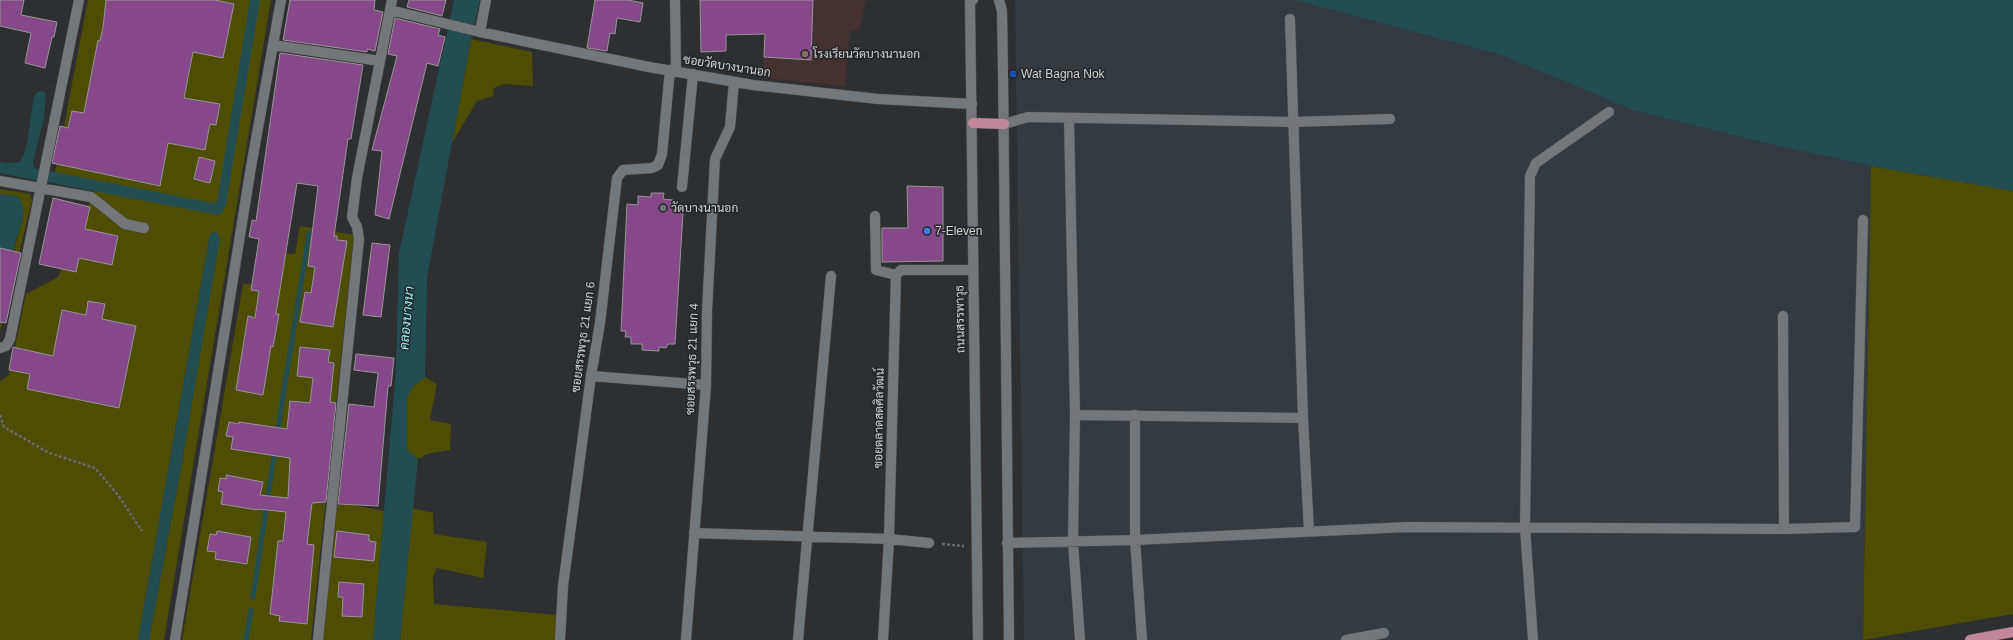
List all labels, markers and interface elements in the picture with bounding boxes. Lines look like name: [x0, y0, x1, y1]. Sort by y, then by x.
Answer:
place label: โรงเรียนวัดบางนานอก: [812, 46, 920, 61]
marker: โรงเรียนวัดบางนานอก: [800, 49, 810, 59]
street label: ซอยวัดบางนานอก: [682, 52, 772, 80]
place label: Wat Bagna Nok: [1021, 67, 1106, 81]
marker: Wat Bagna Nok: [1008, 69, 1018, 79]
place label: วัดบางนานอก: [671, 201, 738, 215]
marker: วัดบางนานอก: [658, 203, 668, 213]
place label: 7-Eleven: [935, 224, 982, 238]
marker: 7-Eleven: [922, 226, 932, 236]
street label: ซอยสรรพวุธ 21 แยก 6: [568, 280, 600, 394]
street label: ถนนสรรพาวุธ: [952, 284, 970, 353]
water label: คลองบางนา: [396, 285, 417, 351]
street label: ซอยสรรพวุธ 21 แยก 4: [683, 303, 703, 415]
street label: ซอยตลาดสดศิลวัฒน์: [870, 367, 887, 468]

